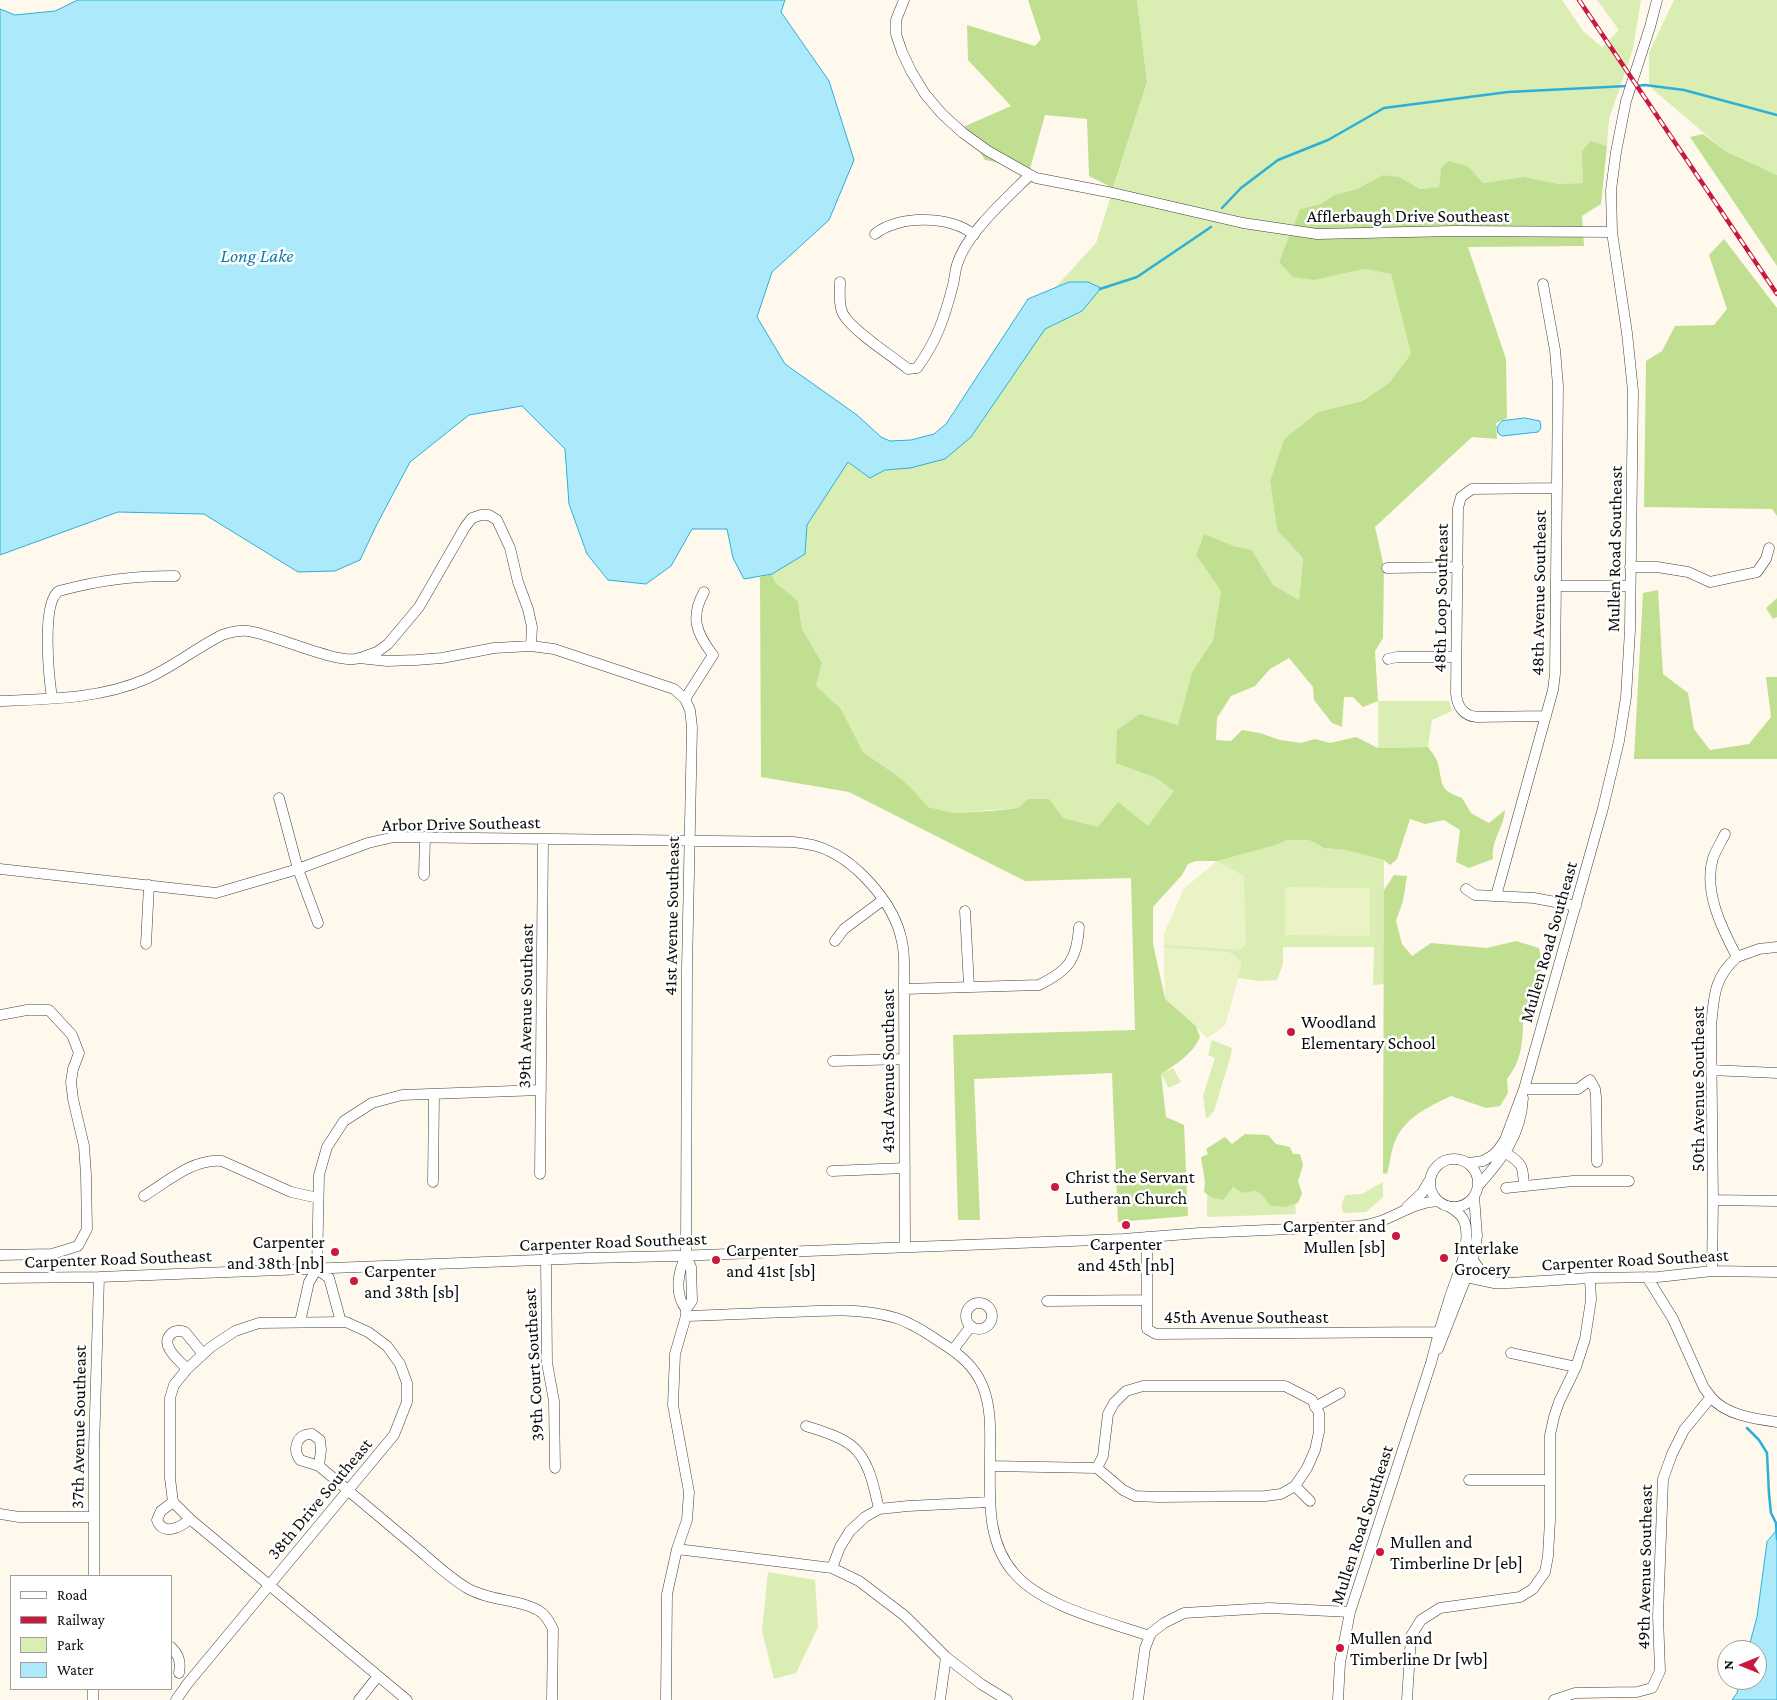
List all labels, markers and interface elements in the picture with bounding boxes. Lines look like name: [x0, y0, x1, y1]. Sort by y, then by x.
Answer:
street label: Afflerbaugh Drive Southeast: [1307, 205, 1509, 227]
water label: Long Lake: [220, 245, 294, 267]
street label: Mullen Road Southeast: [1603, 466, 1627, 632]
street label: 48th Avenue Southeast: [1527, 510, 1551, 676]
street label: 48th Loop Southeast: [1429, 523, 1453, 673]
street label: Arbor Drive Southeast: [381, 812, 541, 836]
street label: 41st Avenue Southeast: [660, 836, 684, 996]
street label: Mullen Road Southeast: [1516, 859, 1582, 1025]
street label: 39th Avenue Southeast: [514, 923, 538, 1089]
street label: 43rd Avenue Southeast: [877, 989, 899, 1153]
street label: 50th Avenue Southeast: [1687, 1006, 1709, 1172]
place label: Woodland Elementary School: [1301, 1011, 1436, 1054]
marker: Woodland Elementary School: [1285, 1026, 1297, 1038]
place label: Christ the Servant Lutheran Church: [1065, 1166, 1195, 1208]
marker: Christ the Servant Lutheran Church: [1049, 1181, 1061, 1193]
place label: Carpenter and Mullen [sb]: [1283, 1215, 1386, 1258]
marker: Carpenter and 45th [nb]: [1120, 1219, 1132, 1231]
street label: Carpenter Road Southeast: [519, 1228, 707, 1256]
marker: Carpenter and Mullen [sb]: [1390, 1230, 1402, 1242]
place label: Carpenter and 38th [nb]: [227, 1231, 325, 1274]
place label: Carpenter and 45th [nb]: [1077, 1233, 1175, 1276]
place label: Interlake Grocery: [1454, 1237, 1519, 1280]
place label: Carpenter and 41st [sb]: [726, 1239, 816, 1282]
street label: Carpenter Road Southeast: [1541, 1244, 1729, 1276]
street label: Carpenter Road Southeast: [24, 1245, 212, 1273]
marker: Carpenter and 38th [nb]: [329, 1246, 341, 1258]
marker: Interlake Grocery: [1438, 1252, 1450, 1264]
marker: Carpenter and 41st [sb]: [710, 1254, 722, 1266]
place label: Carpenter and 38th [sb]: [364, 1260, 460, 1302]
marker: Carpenter and 38th [sb]: [348, 1275, 360, 1287]
street label: 39th Court Southeast: [519, 1288, 549, 1442]
street label: 45th Avenue Southeast: [1164, 1306, 1328, 1328]
street label: 37th Avenue Southeast: [67, 1345, 91, 1509]
street label: 38th Drive Southeast: [263, 1434, 377, 1564]
street label: Mullen Road Southeast: [1326, 1442, 1398, 1608]
street label: 49th Avenue Southeast: [1633, 1484, 1657, 1650]
place label: Mullen and Timberline Dr [eb]: [1390, 1531, 1523, 1574]
marker: Mullen and Timberline Dr [eb]: [1374, 1546, 1386, 1558]
legend: [10, 1575, 172, 1690]
text: Road: [57, 1587, 87, 1603]
text: Railway: [57, 1612, 105, 1628]
place label: Mullen and Timberline Dr [wb]: [1350, 1627, 1488, 1670]
text: Park: [57, 1637, 84, 1653]
north arrow: [1717, 1640, 1767, 1690]
marker: Mullen and Timberline Dr [wb]: [1334, 1642, 1346, 1654]
text: N: [1720, 1660, 1736, 1670]
text: Water: [57, 1662, 94, 1678]

